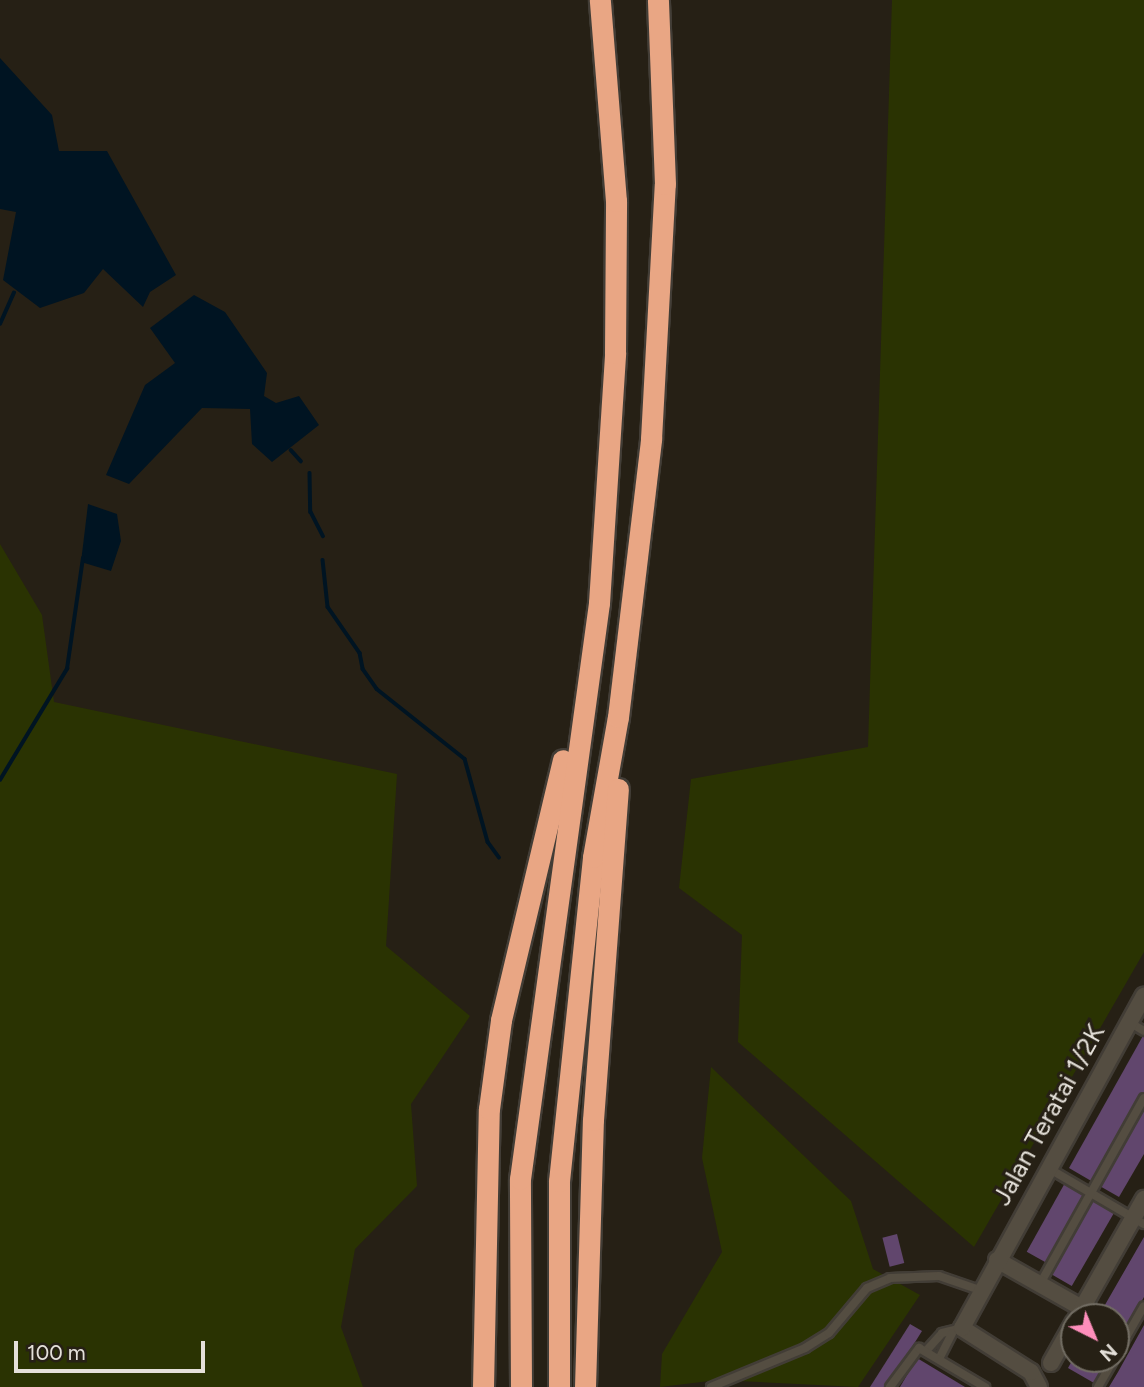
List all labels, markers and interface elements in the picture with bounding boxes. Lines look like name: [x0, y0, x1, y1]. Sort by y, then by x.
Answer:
street label: Jalan Teratai 1/2K: [986, 1019, 1112, 1211]
north arrow: [1060, 1303, 1130, 1373]
scale bar: [18, 1328, 208, 1372]
text: N: [1095, 1339, 1122, 1366]
text: 100 m: [27, 1340, 86, 1365]

